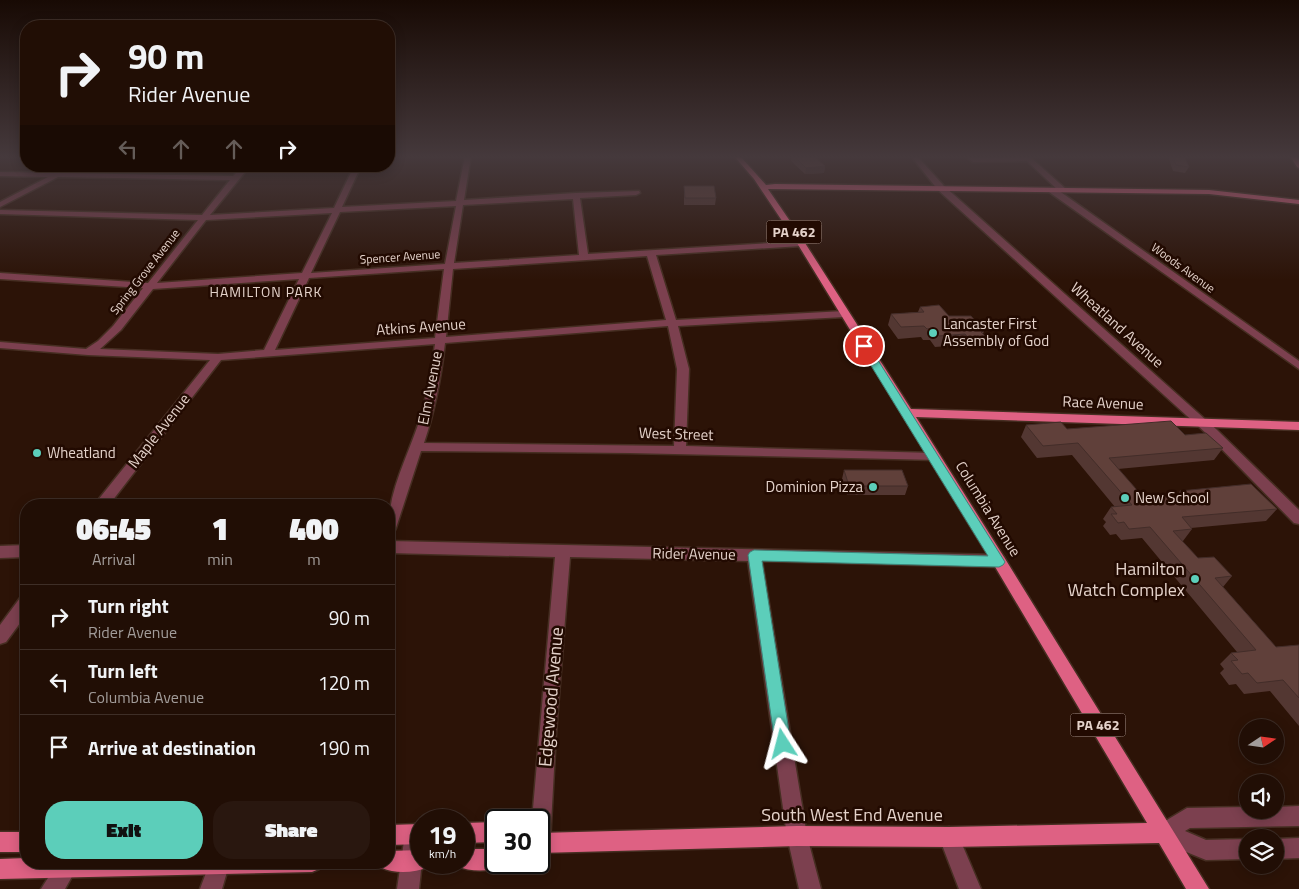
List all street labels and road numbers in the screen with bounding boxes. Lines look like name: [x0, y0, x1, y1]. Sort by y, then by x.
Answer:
road number: PA 462: [766, 220, 822, 243]
street label: Spring Grove Avenue: [105, 225, 184, 319]
street label: Woods Avenue: [1147, 238, 1219, 297]
street label: Spencer Avenue: [359, 244, 441, 269]
street label: Wheatland Avenue: [1065, 276, 1169, 373]
street label: Atkins Avenue: [375, 312, 467, 341]
street label: Elm Avenue: [411, 349, 448, 427]
street label: Maple Avenue: [122, 388, 195, 473]
street label: Race Avenue: [1062, 390, 1144, 415]
street label: West Street: [638, 421, 715, 446]
street label: Columbia Avenue: [950, 457, 1027, 561]
street label: Rider Avenue: [652, 541, 736, 566]
street label: Edgewood Avenue: [531, 626, 570, 768]
road number: PA 462: [1070, 714, 1126, 736]
street label: South West End Avenue: [761, 801, 943, 828]

